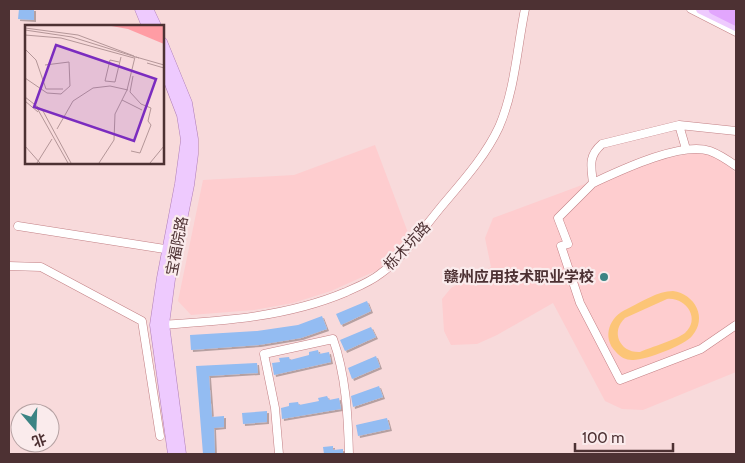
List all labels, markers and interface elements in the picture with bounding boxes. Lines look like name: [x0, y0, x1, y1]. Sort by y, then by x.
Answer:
inset map: [25, 25, 164, 164]
street label: 宝福院路: [162, 215, 192, 277]
street label: 栎木坑路: [380, 218, 434, 274]
place label: 赣州应用技术职业学校: [444, 268, 594, 286]
marker: 赣州应用技术职业学校: [598, 271, 610, 283]
north arrow: [10, 403, 60, 453]
scale bar: [575, 420, 672, 452]
text: 100 m: [582, 429, 624, 447]
text: 北: [30, 430, 49, 451]

